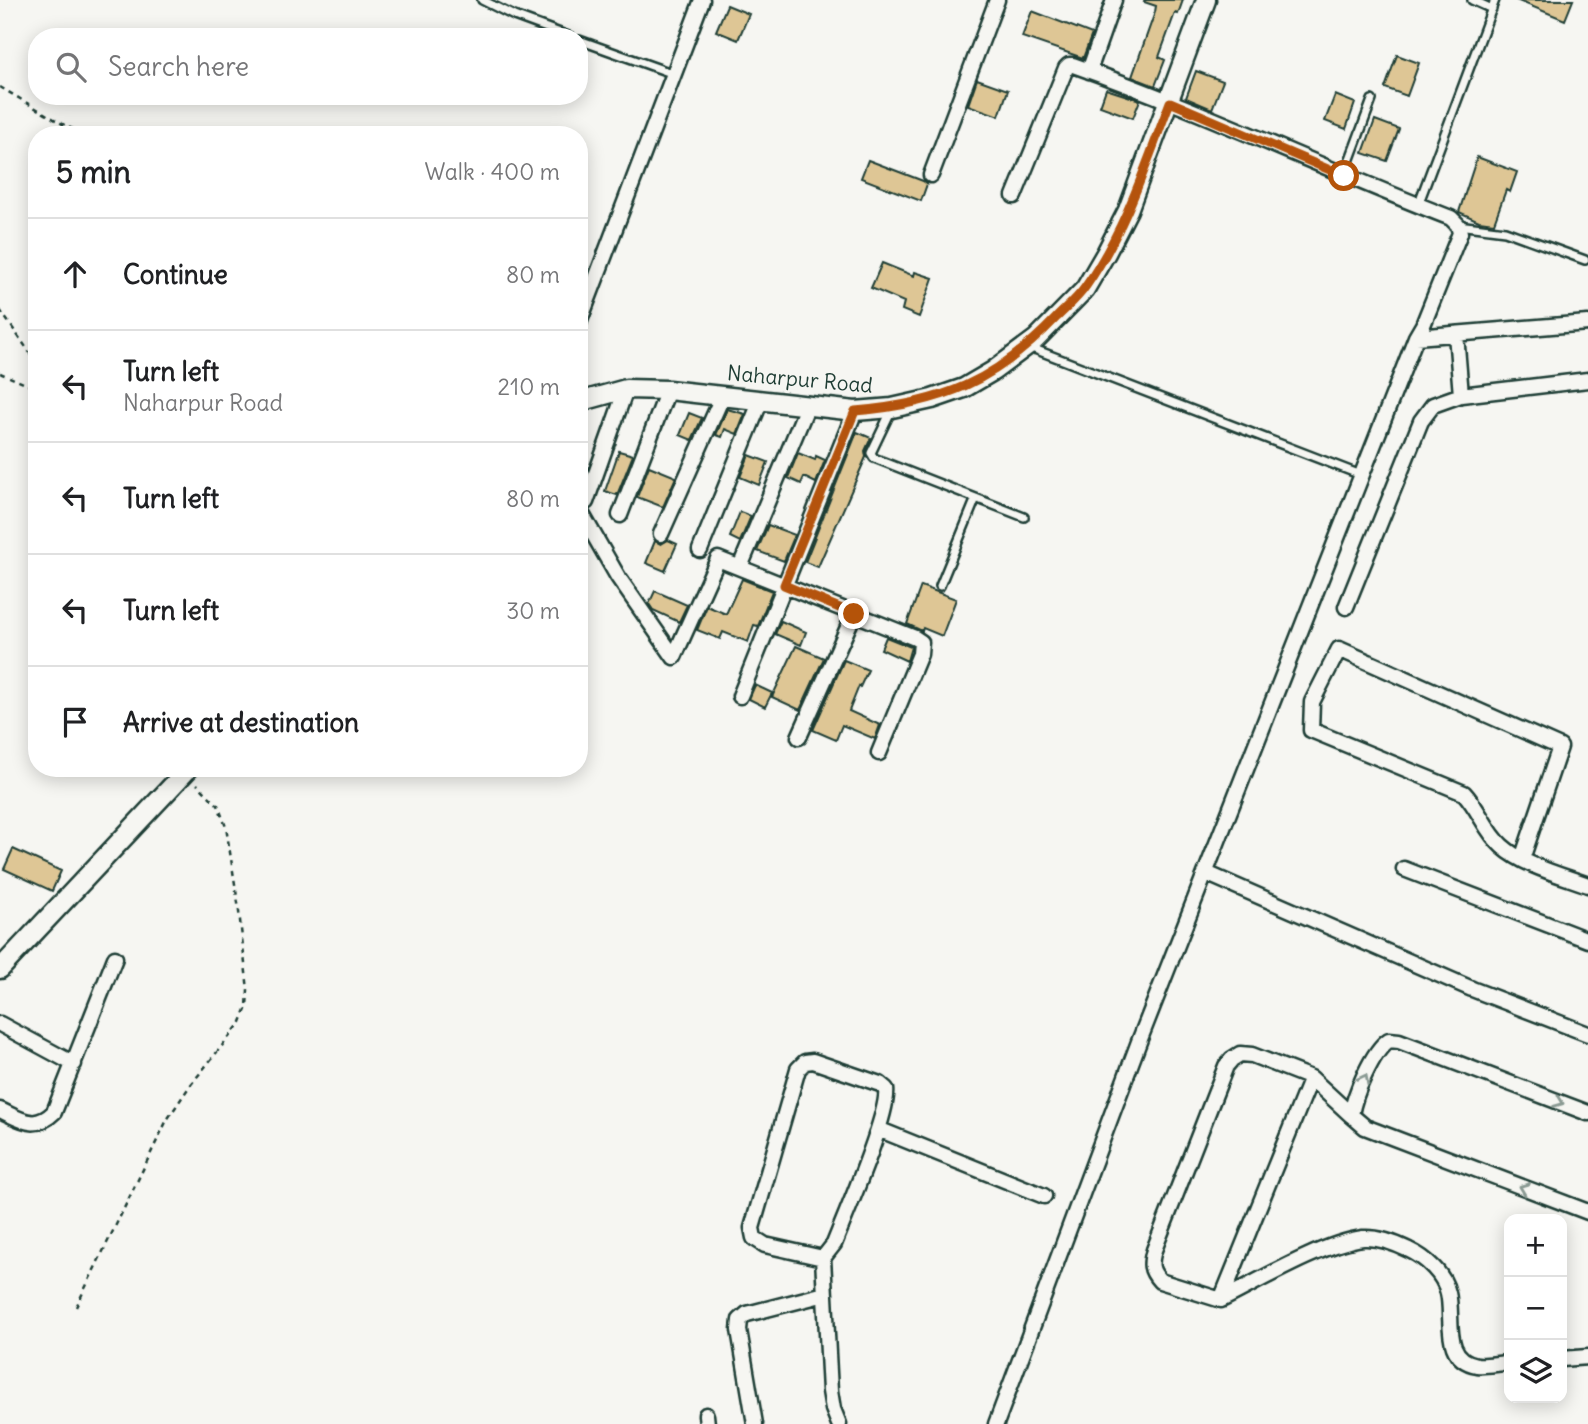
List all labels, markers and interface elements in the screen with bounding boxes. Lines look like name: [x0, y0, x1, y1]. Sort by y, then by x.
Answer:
search box: [28, 28, 588, 105]
icon: search: [52, 48, 90, 86]
text: Search here: [108, 50, 249, 83]
text: 5 min: [56, 153, 131, 191]
text: Walk · 400 m: [425, 157, 560, 186]
route start: [1328, 160, 1359, 191]
icon: ahead: [56, 255, 94, 293]
text: Continue: [123, 258, 228, 291]
text: 80 m: [506, 260, 560, 289]
text: Turn left: [123, 355, 219, 388]
street label: Naharpur Road: [726, 359, 874, 399]
icon: left: [56, 367, 94, 405]
text: 210 m: [497, 372, 560, 401]
text: Naharpur Road: [123, 388, 283, 417]
icon: left: [56, 479, 94, 517]
text: Turn left: [123, 482, 219, 515]
text: 80 m: [506, 484, 560, 513]
icon: left: [56, 591, 94, 629]
text: Turn left: [123, 594, 219, 627]
text: 30 m: [506, 596, 560, 625]
route end: [838, 598, 869, 629]
icon: arrive: [56, 703, 94, 741]
text: Arrive at destination: [123, 706, 359, 739]
one-way arrow: [1356, 1073, 1370, 1086]
one-way arrow: [1552, 1093, 1564, 1107]
one-way arrow: [1519, 1182, 1531, 1196]
map controls: [1504, 1214, 1567, 1403]
button: +: [1504, 1214, 1567, 1277]
button: −: [1504, 1277, 1567, 1340]
button: layers: [1504, 1340, 1567, 1403]

